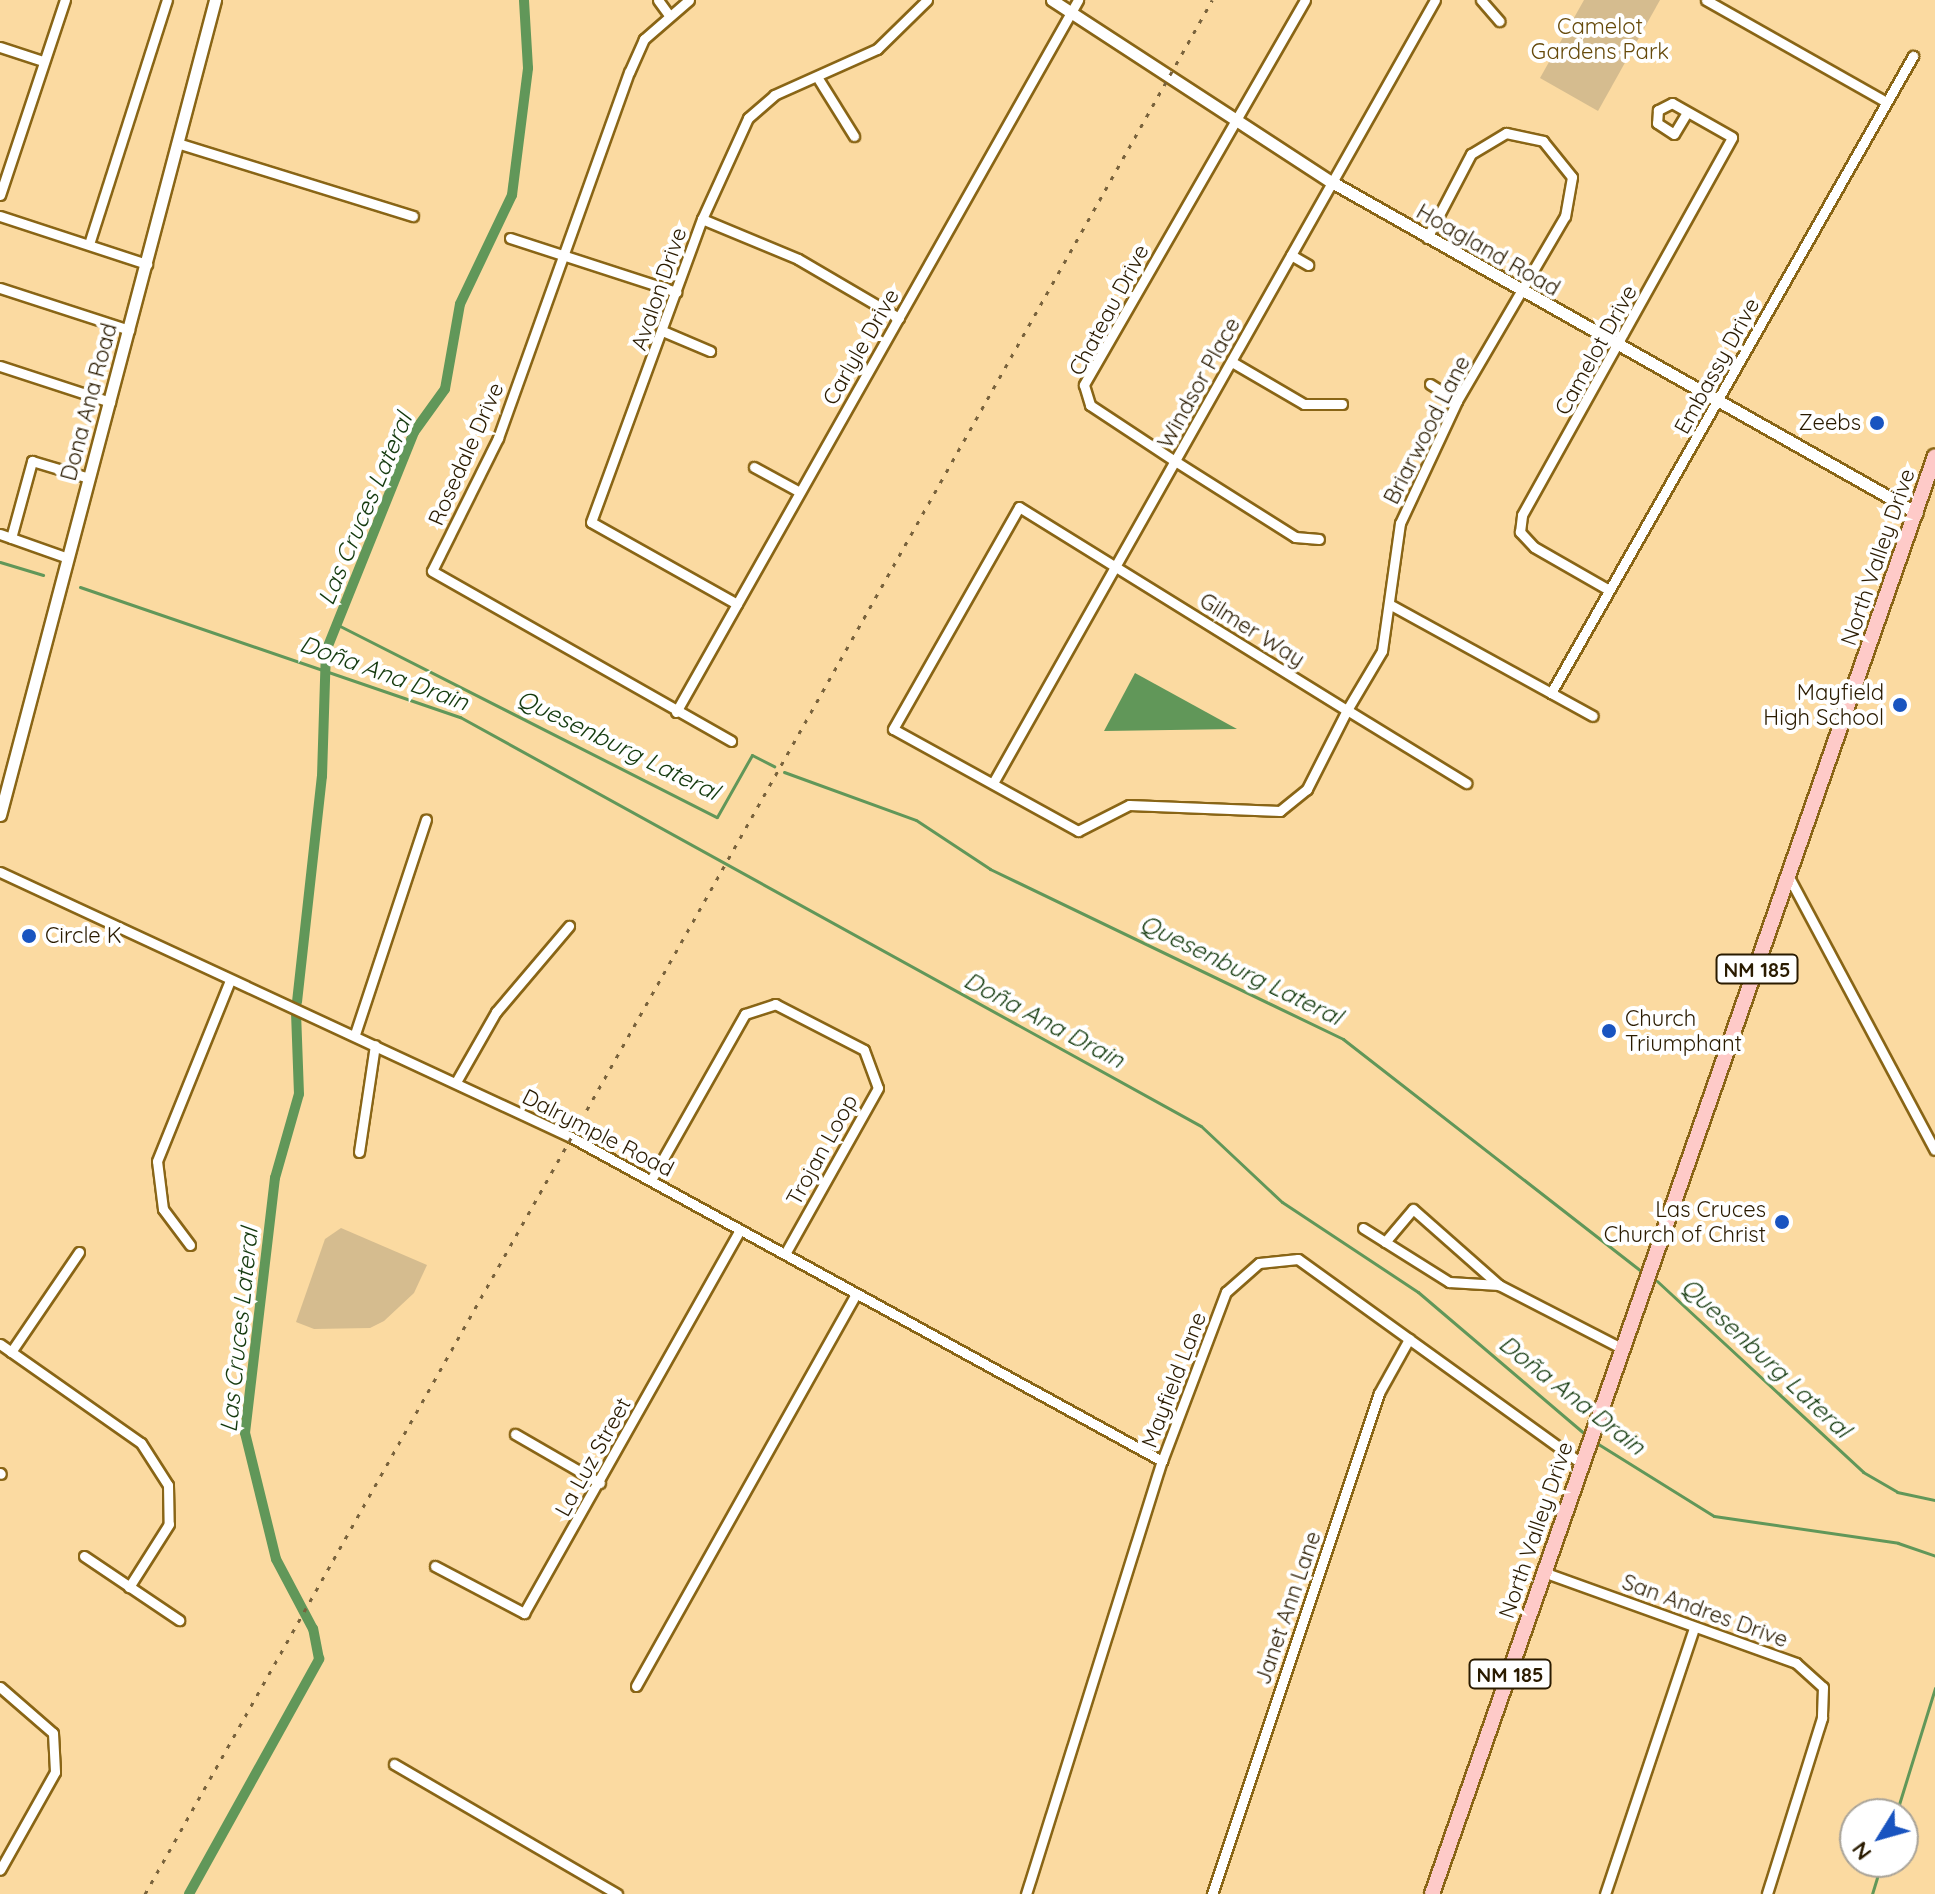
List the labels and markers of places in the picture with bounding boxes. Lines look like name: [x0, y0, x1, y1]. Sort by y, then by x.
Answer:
place label: Zeebs: [1798, 410, 1861, 436]
marker: Zeebs: [1868, 414, 1886, 432]
place label: Mayfield High School: [1763, 679, 1884, 730]
marker: Mayfield High School: [1891, 696, 1909, 714]
place label: Circle K: [45, 923, 122, 949]
marker: Circle K: [20, 927, 38, 945]
place label: Church Triumphant: [1625, 1005, 1742, 1056]
marker: Church Triumphant: [1600, 1022, 1618, 1040]
place label: Las Cruces Church of Christ: [1604, 1196, 1766, 1248]
marker: Las Cruces Church of Christ: [1773, 1213, 1791, 1231]

